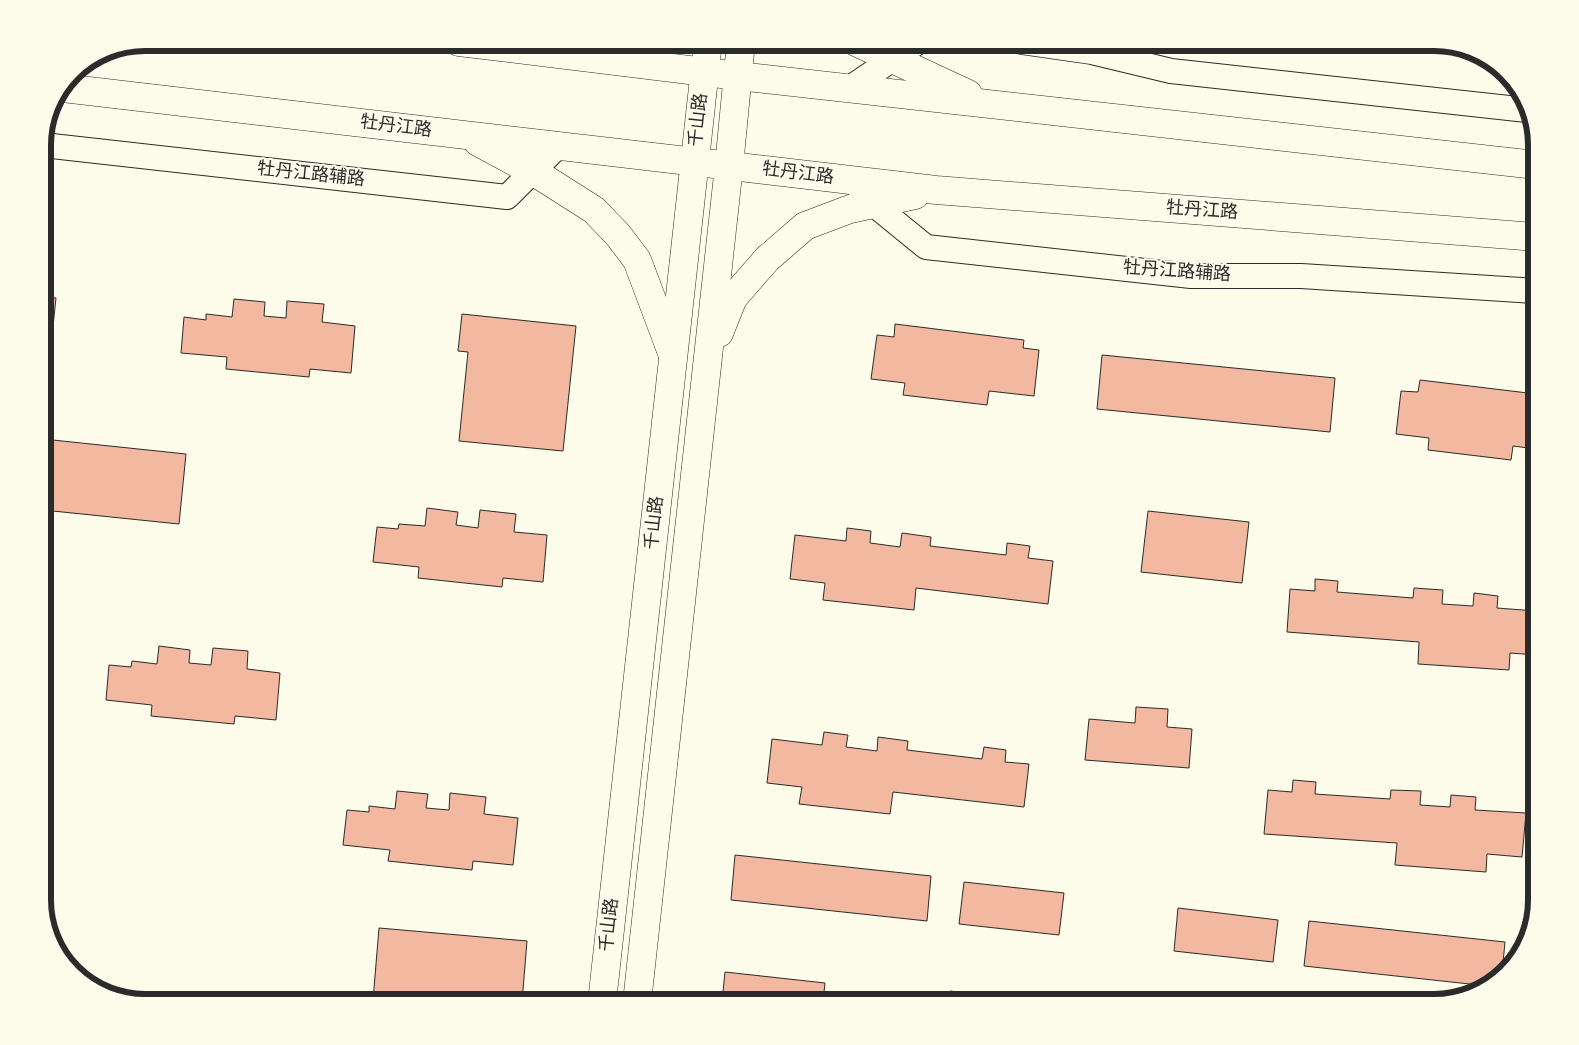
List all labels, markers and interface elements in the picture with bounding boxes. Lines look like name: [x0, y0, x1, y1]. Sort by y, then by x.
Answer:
street label: 千山路: [685, 92, 713, 148]
street label: 牡丹江路: [359, 111, 433, 143]
street label: 牡丹江路辅路: [256, 158, 366, 192]
street label: 牡丹江路: [761, 158, 835, 190]
street label: 牡丹江路: [1165, 197, 1239, 225]
street label: 牡丹江路辅路: [1122, 257, 1232, 287]
street label: 千山路: [641, 495, 669, 551]
street label: 千山路: [596, 897, 624, 953]

